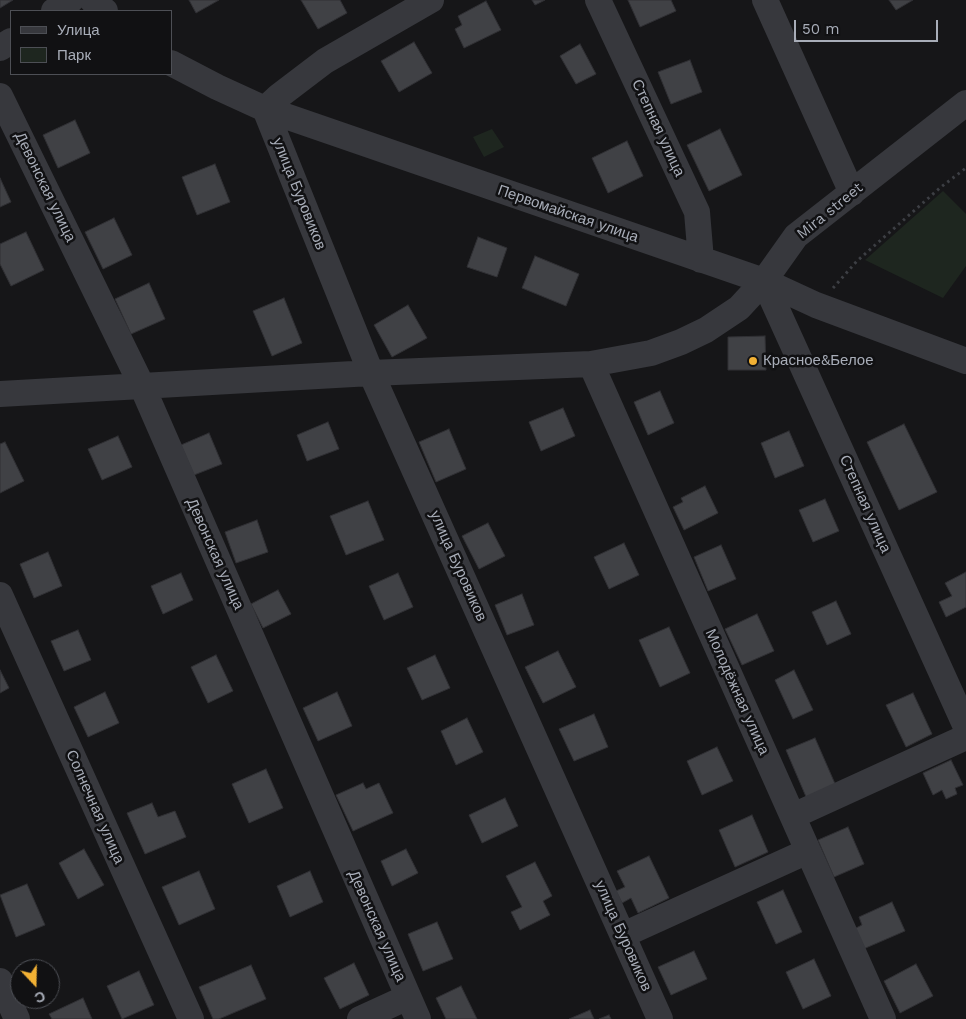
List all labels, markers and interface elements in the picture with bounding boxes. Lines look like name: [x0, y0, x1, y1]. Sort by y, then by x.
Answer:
legend: [10, 10, 172, 75]
scale bar: [796, 10, 940, 42]
text: 50 m: [802, 20, 839, 38]
text: Улица: [57, 21, 100, 39]
text: Парк: [57, 46, 91, 64]
street label: Степная улица: [628, 77, 688, 179]
street label: Девонская улица: [11, 129, 79, 245]
street label: улица Буровиков: [268, 135, 330, 253]
street label: Mira street: [793, 179, 867, 243]
street label: Первомайская улица: [495, 181, 641, 247]
place label: Красное&Белое: [763, 352, 874, 370]
marker: Красное&Белое: [747, 355, 759, 367]
street label: Степная улица: [835, 452, 895, 556]
street label: Девонская улица: [182, 495, 248, 613]
street label: улица Буровиков: [426, 508, 490, 624]
street label: Молодёжная улица: [701, 626, 773, 758]
street label: Солнечная улица: [62, 747, 128, 867]
street label: Девонская улица: [344, 867, 410, 985]
street label: улица Буровиков: [591, 878, 655, 994]
north arrow: [10, 959, 60, 1009]
text: С: [32, 988, 48, 1006]

